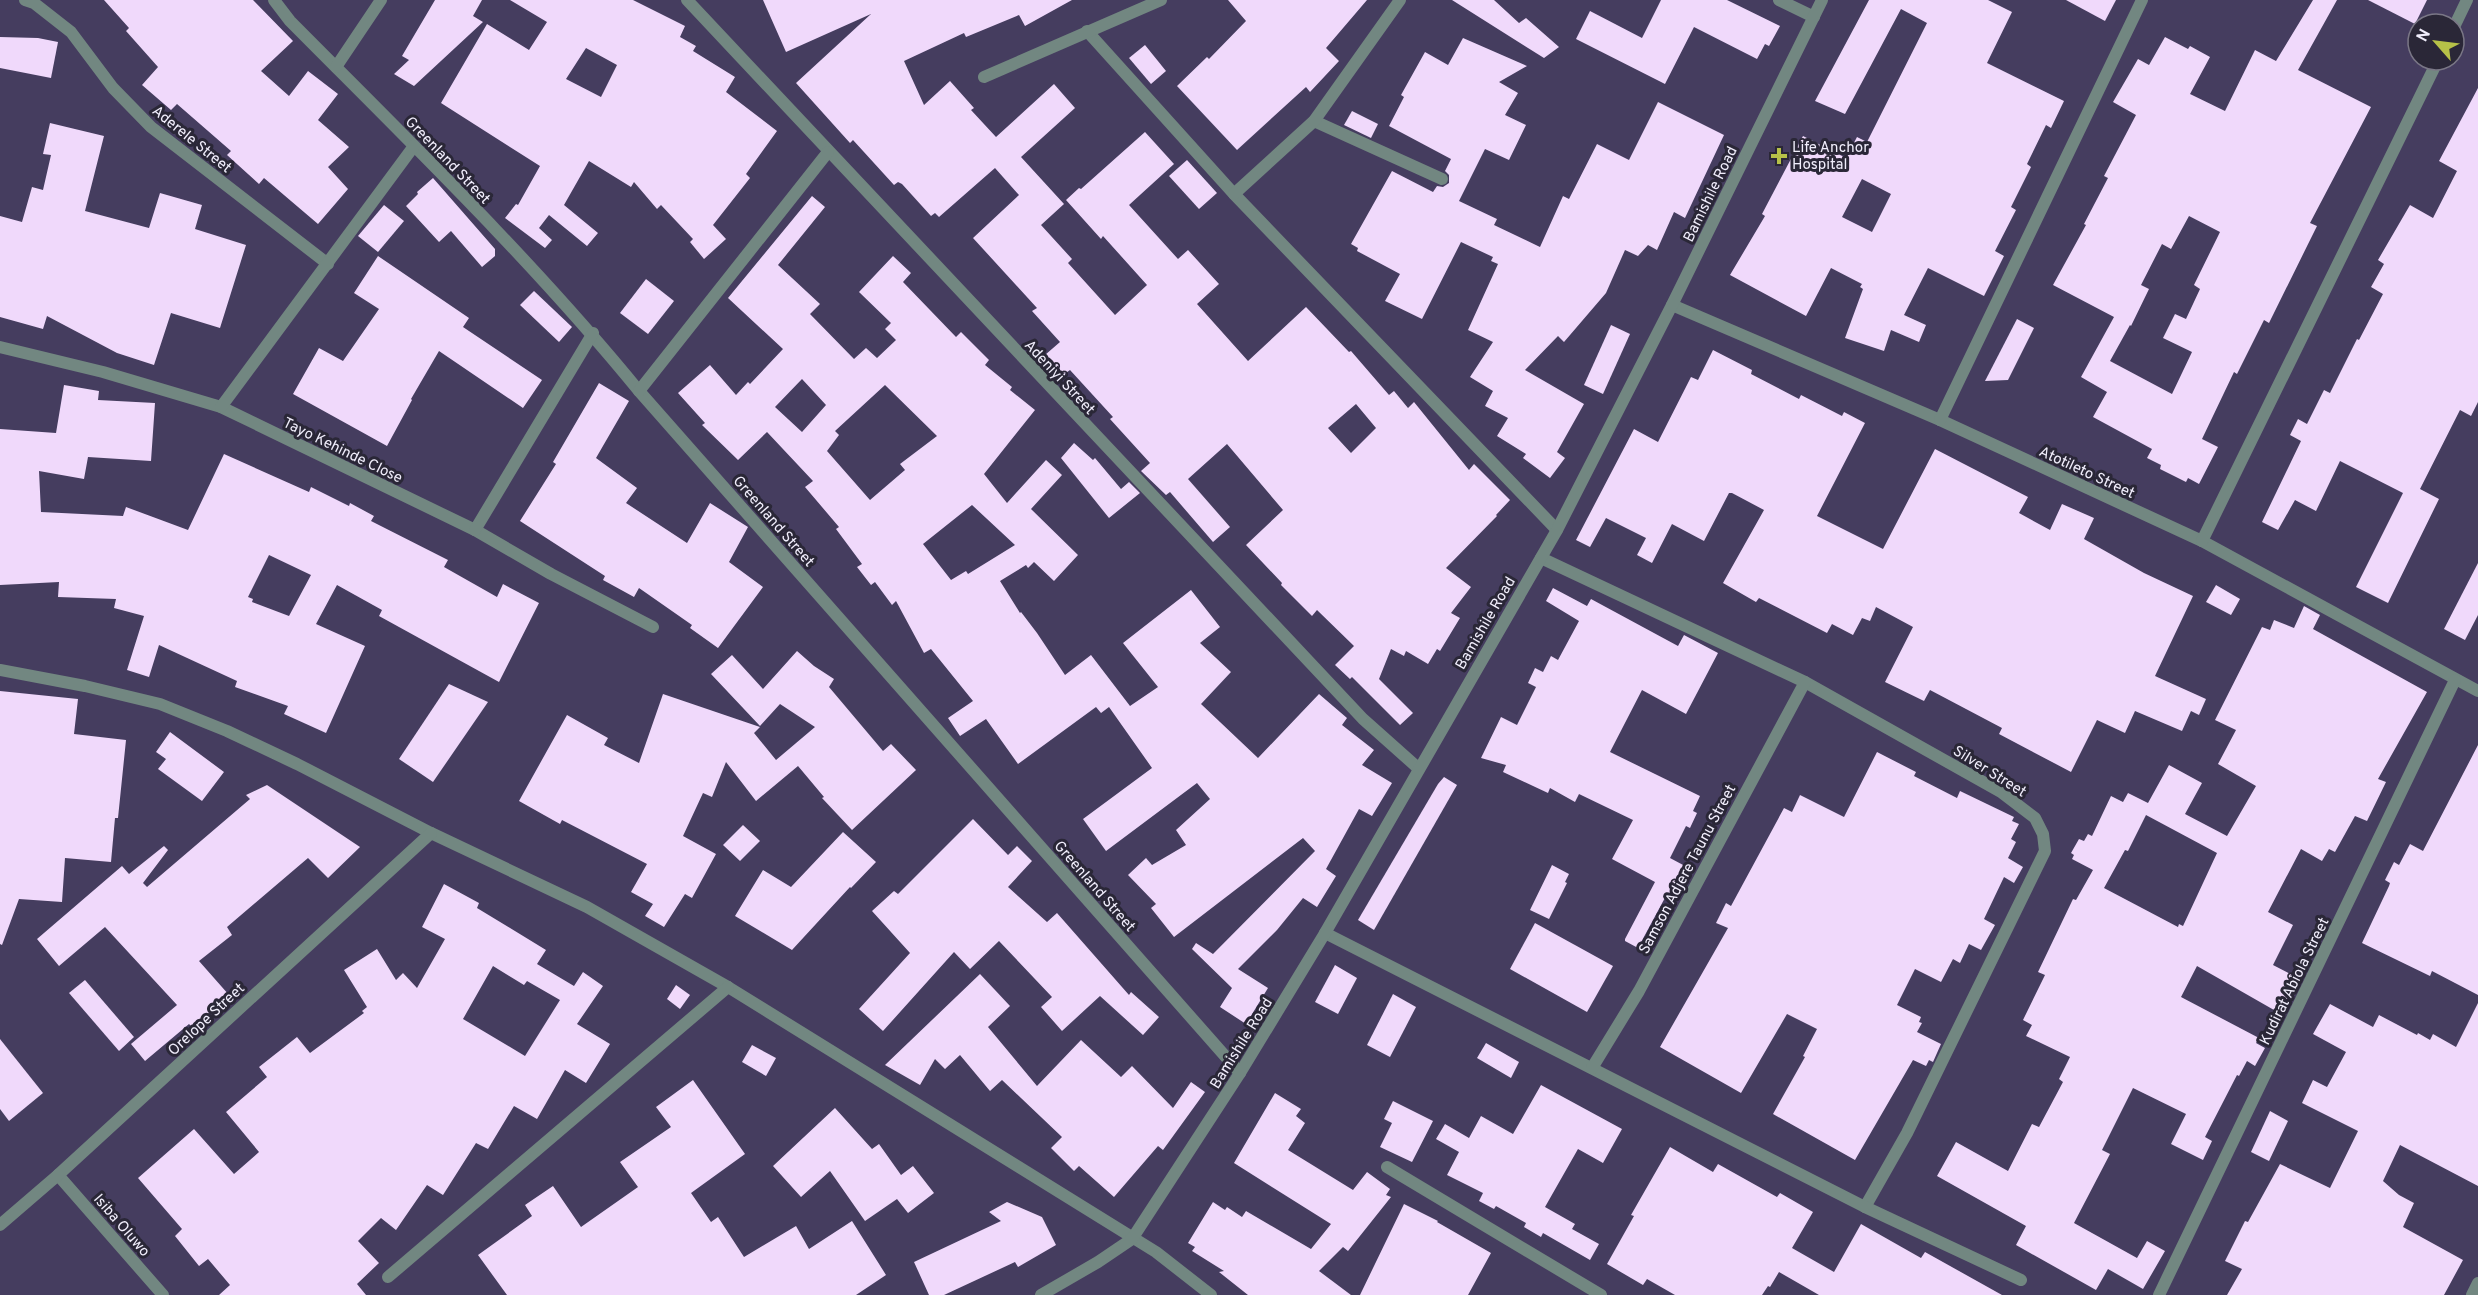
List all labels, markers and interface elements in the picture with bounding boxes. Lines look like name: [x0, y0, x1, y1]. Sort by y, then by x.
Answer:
north arrow: [2406, 12, 2466, 72]
text: N: [2413, 26, 2436, 46]
street label: Aderele Street: [147, 102, 235, 178]
street label: Greenland Street: [400, 113, 494, 209]
place label: Life Anchor Hospital: [1792, 139, 1869, 175]
street label: Bamishile Road: [1680, 144, 1743, 246]
marker: Life Anchor Hospital: [1770, 147, 1788, 165]
street label: Adeniyi Street: [1019, 337, 1098, 419]
street label: Tayo Kehinde Close: [279, 414, 405, 489]
street label: Atotileto Street: [2035, 443, 2137, 504]
street label: Greenland Street: [728, 472, 818, 572]
street label: Bamishile Road: [1452, 574, 1521, 674]
street label: Silver Street: [1949, 742, 2030, 802]
street label: Samson Adjere Taunu Street: [1635, 782, 1741, 958]
street label: Greenland Street: [1049, 837, 1139, 937]
street label: Kudirat Abiola Street: [2256, 915, 2335, 1049]
street label: Orelope Street: [165, 980, 249, 1061]
street label: Bamishile Road: [1207, 995, 1278, 1093]
street label: Isiba Oluwo: [88, 1191, 153, 1261]

